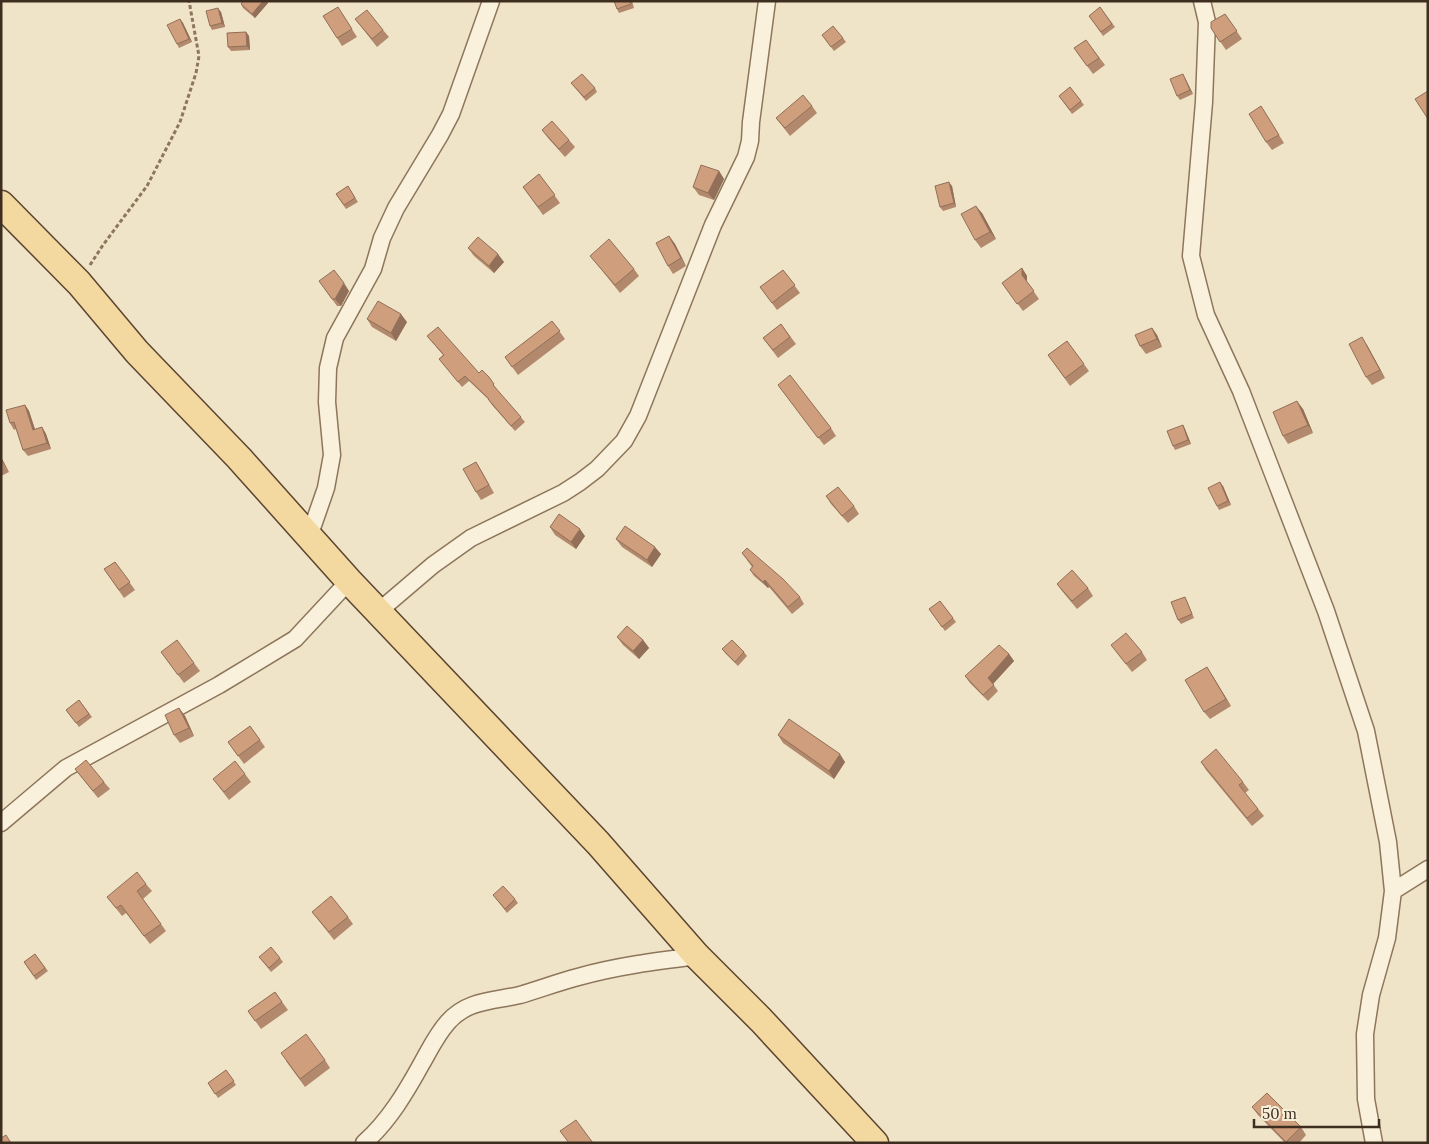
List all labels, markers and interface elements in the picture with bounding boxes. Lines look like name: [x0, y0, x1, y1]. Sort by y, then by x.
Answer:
scale bar: [1254, 1096, 1379, 1128]
text: 50 m: [1262, 1104, 1297, 1123]

